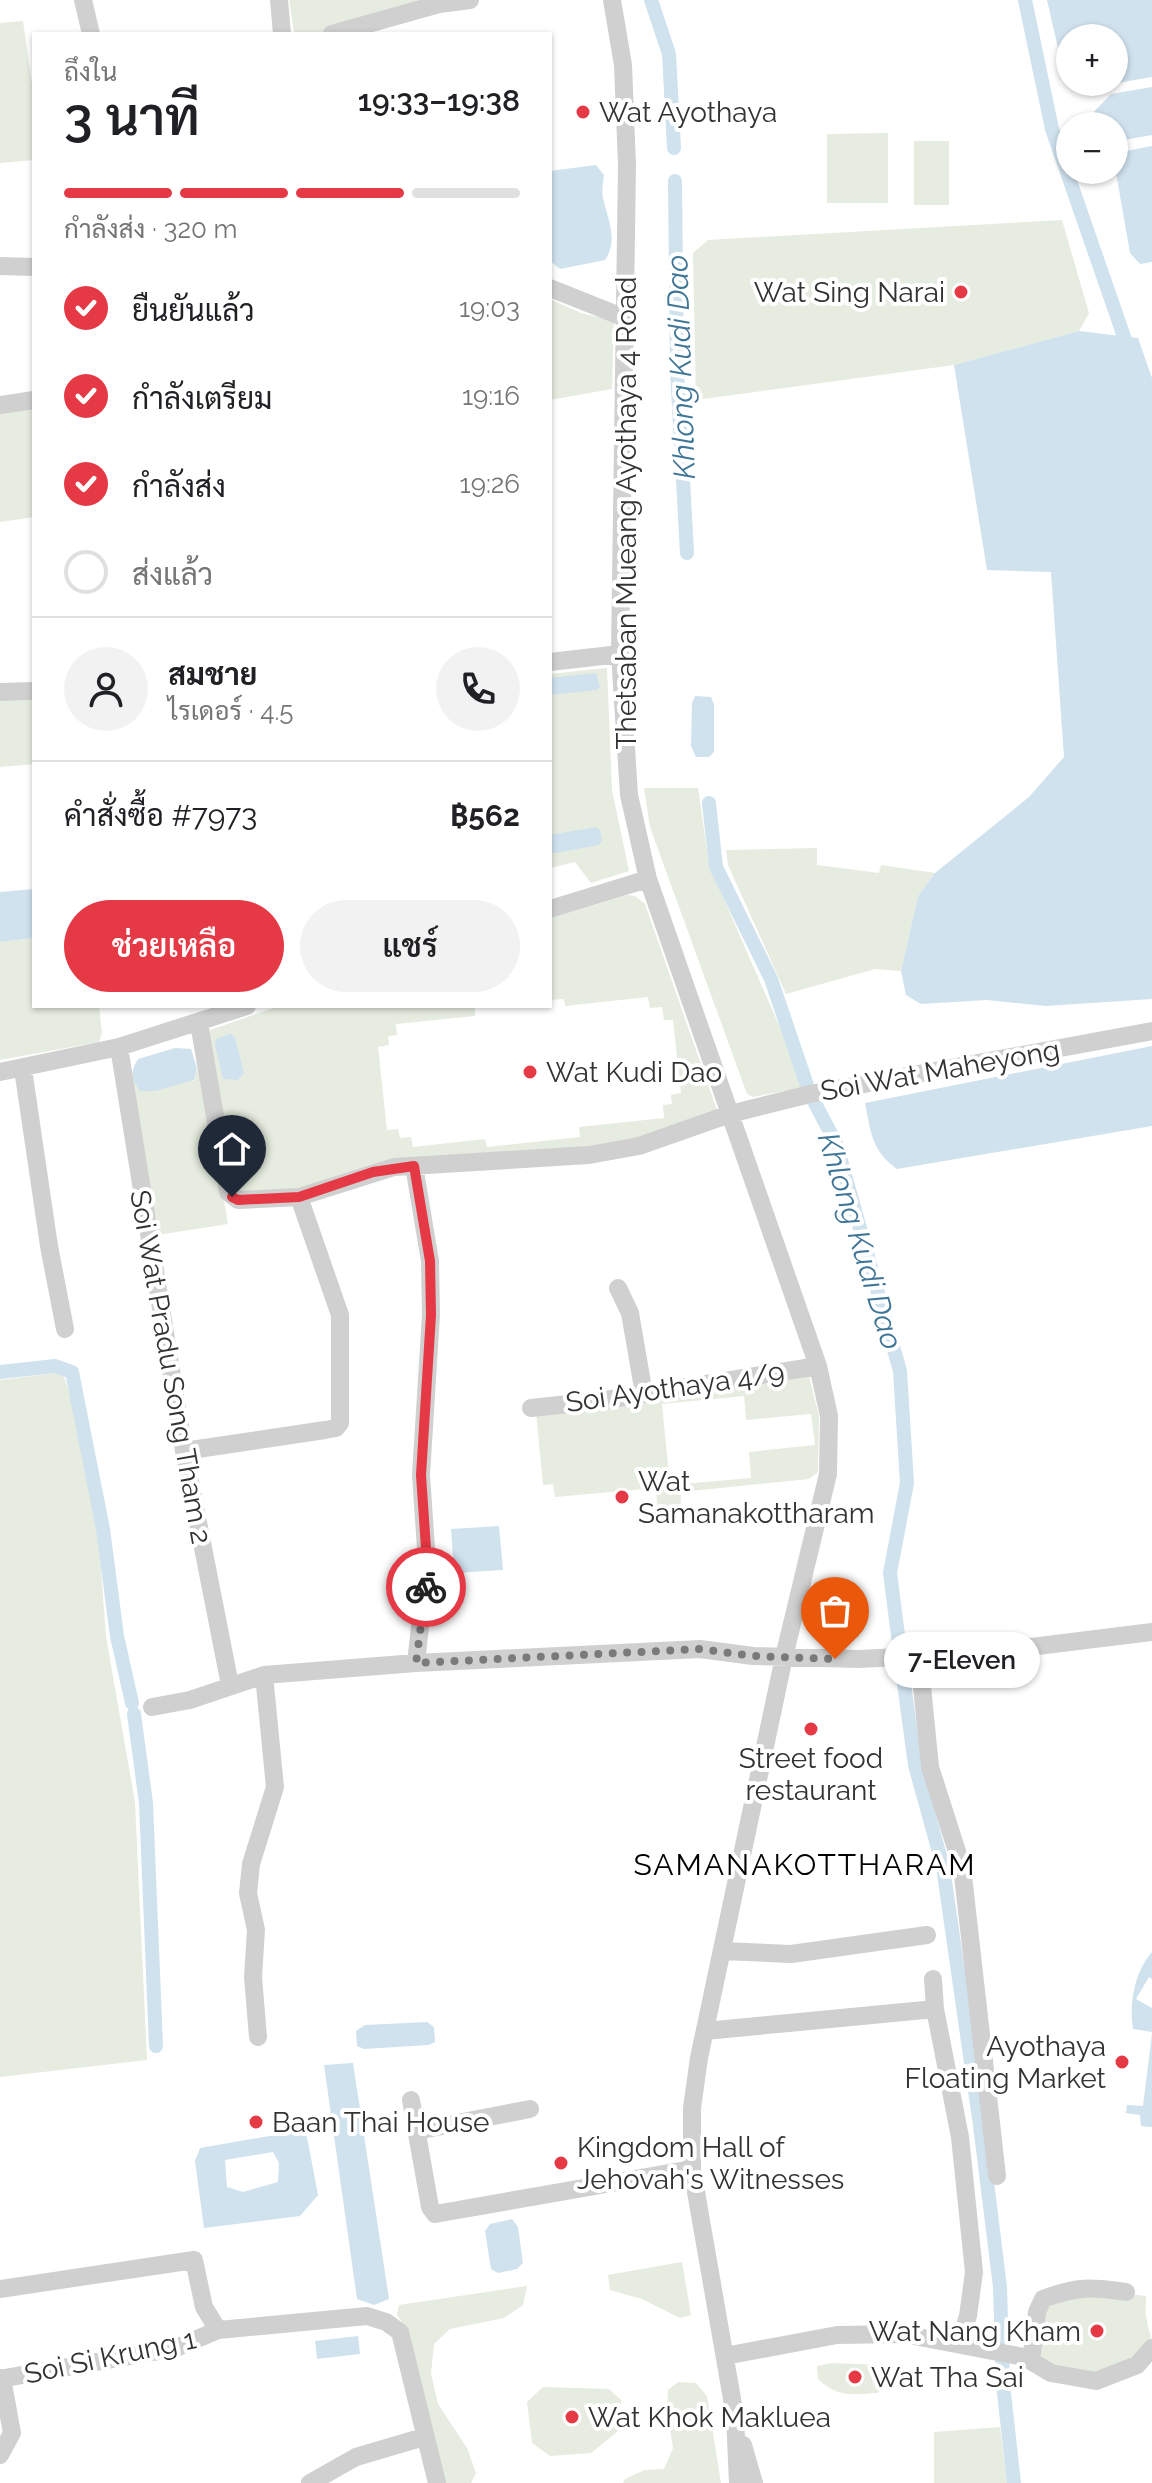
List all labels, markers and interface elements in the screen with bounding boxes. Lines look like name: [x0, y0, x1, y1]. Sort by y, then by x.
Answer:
map controls: [1056, 24, 1128, 184]
button: +: [1056, 24, 1128, 96]
text: ถึงใน: [64, 57, 117, 87]
text: 19:33–19:38: [358, 83, 520, 118]
text: 3 นาที: [64, 86, 200, 147]
place label: Wat Ayothaya: [599, 96, 777, 129]
marker: Wat Ayothaya: [574, 103, 592, 121]
button: −: [1056, 112, 1128, 184]
text: กำลังส่ง · 320 m: [64, 214, 237, 244]
water label: Khlong Kudi Dao: [659, 254, 702, 480]
street label: Thetsaban Mueang Ayothaya 4 Road: [610, 276, 643, 750]
place label: Wat Sing Narai: [754, 276, 945, 309]
marker: Wat Sing Narai: [952, 283, 970, 301]
icon: check: [64, 286, 108, 330]
text: ยืนยันแล้ว: [132, 293, 255, 328]
text: 19:03: [459, 293, 520, 323]
icon: check: [64, 374, 108, 418]
text: กำลังเตรียม: [132, 381, 272, 416]
text: 19:16: [462, 381, 520, 411]
icon: check: [64, 462, 108, 506]
text: กำลังส่ง: [132, 469, 226, 504]
text: 19:26: [460, 469, 520, 499]
text: ส่งแล้ว: [132, 557, 213, 592]
button: person: [64, 647, 148, 731]
button: phone: [436, 647, 520, 731]
text: สมชาย: [168, 657, 257, 692]
text: ไรเดอร์ · 4.5: [168, 696, 293, 726]
text: คำสั่งซื้อ #7973: [64, 798, 257, 833]
text: ฿562: [450, 798, 520, 833]
button: ช่วยเหลือ: [64, 900, 284, 992]
button: แชร์: [300, 900, 520, 992]
street label: Soi Wat Maheyong: [818, 1033, 1062, 1108]
place label: Wat Kudi Dao: [546, 1056, 722, 1089]
marker: Wat Kudi Dao: [521, 1063, 539, 1081]
pin: [198, 1115, 266, 1197]
icon: home: [210, 1127, 254, 1171]
water label: Khlong Kudi Dao: [811, 1128, 910, 1353]
street label: Soi Wat Pradu Song Tham 2: [123, 1188, 218, 1547]
street label: Soi Ayothaya 4/9: [564, 1356, 787, 1419]
place label: Wat Samanakottharam: [638, 1465, 874, 1530]
marker: Wat Samanakottharam: [613, 1488, 631, 1506]
courier: [386, 1547, 466, 1627]
icon: bike: [404, 1565, 448, 1609]
pin: [801, 1577, 869, 1659]
icon: bag: [813, 1589, 857, 1633]
callout: 7-Eleven: [883, 1631, 1039, 1687]
text: 7-Eleven: [908, 1645, 1016, 1675]
marker: Street food restaurant: [802, 1720, 820, 1738]
place label: Street food restaurant: [739, 1742, 883, 1807]
district label: SAMANAKOTTHARAM: [633, 1847, 977, 1882]
place label: Ayothaya Floating Market: [905, 2030, 1107, 2095]
marker: Ayothaya Floating Market: [1113, 2053, 1131, 2071]
place label: Baan Thai House: [272, 2106, 489, 2139]
marker: Baan Thai House: [247, 2113, 265, 2131]
place label: Kingdom Hall of Jehovah's Witnesses: [577, 2131, 844, 2196]
marker: Kingdom Hall of Jehovah's Witnesses: [552, 2154, 570, 2172]
place label: Wat Nang Kham: [869, 2315, 1081, 2348]
street label: Soi Si Krung 1: [21, 2322, 199, 2391]
marker: Wat Nang Kham: [1088, 2322, 1106, 2340]
place label: Wat Tha Sai: [871, 2361, 1024, 2394]
marker: Wat Tha Sai: [846, 2368, 864, 2386]
place label: Wat Khok Makluea: [588, 2401, 831, 2434]
marker: Wat Khok Makluea: [563, 2408, 581, 2426]

